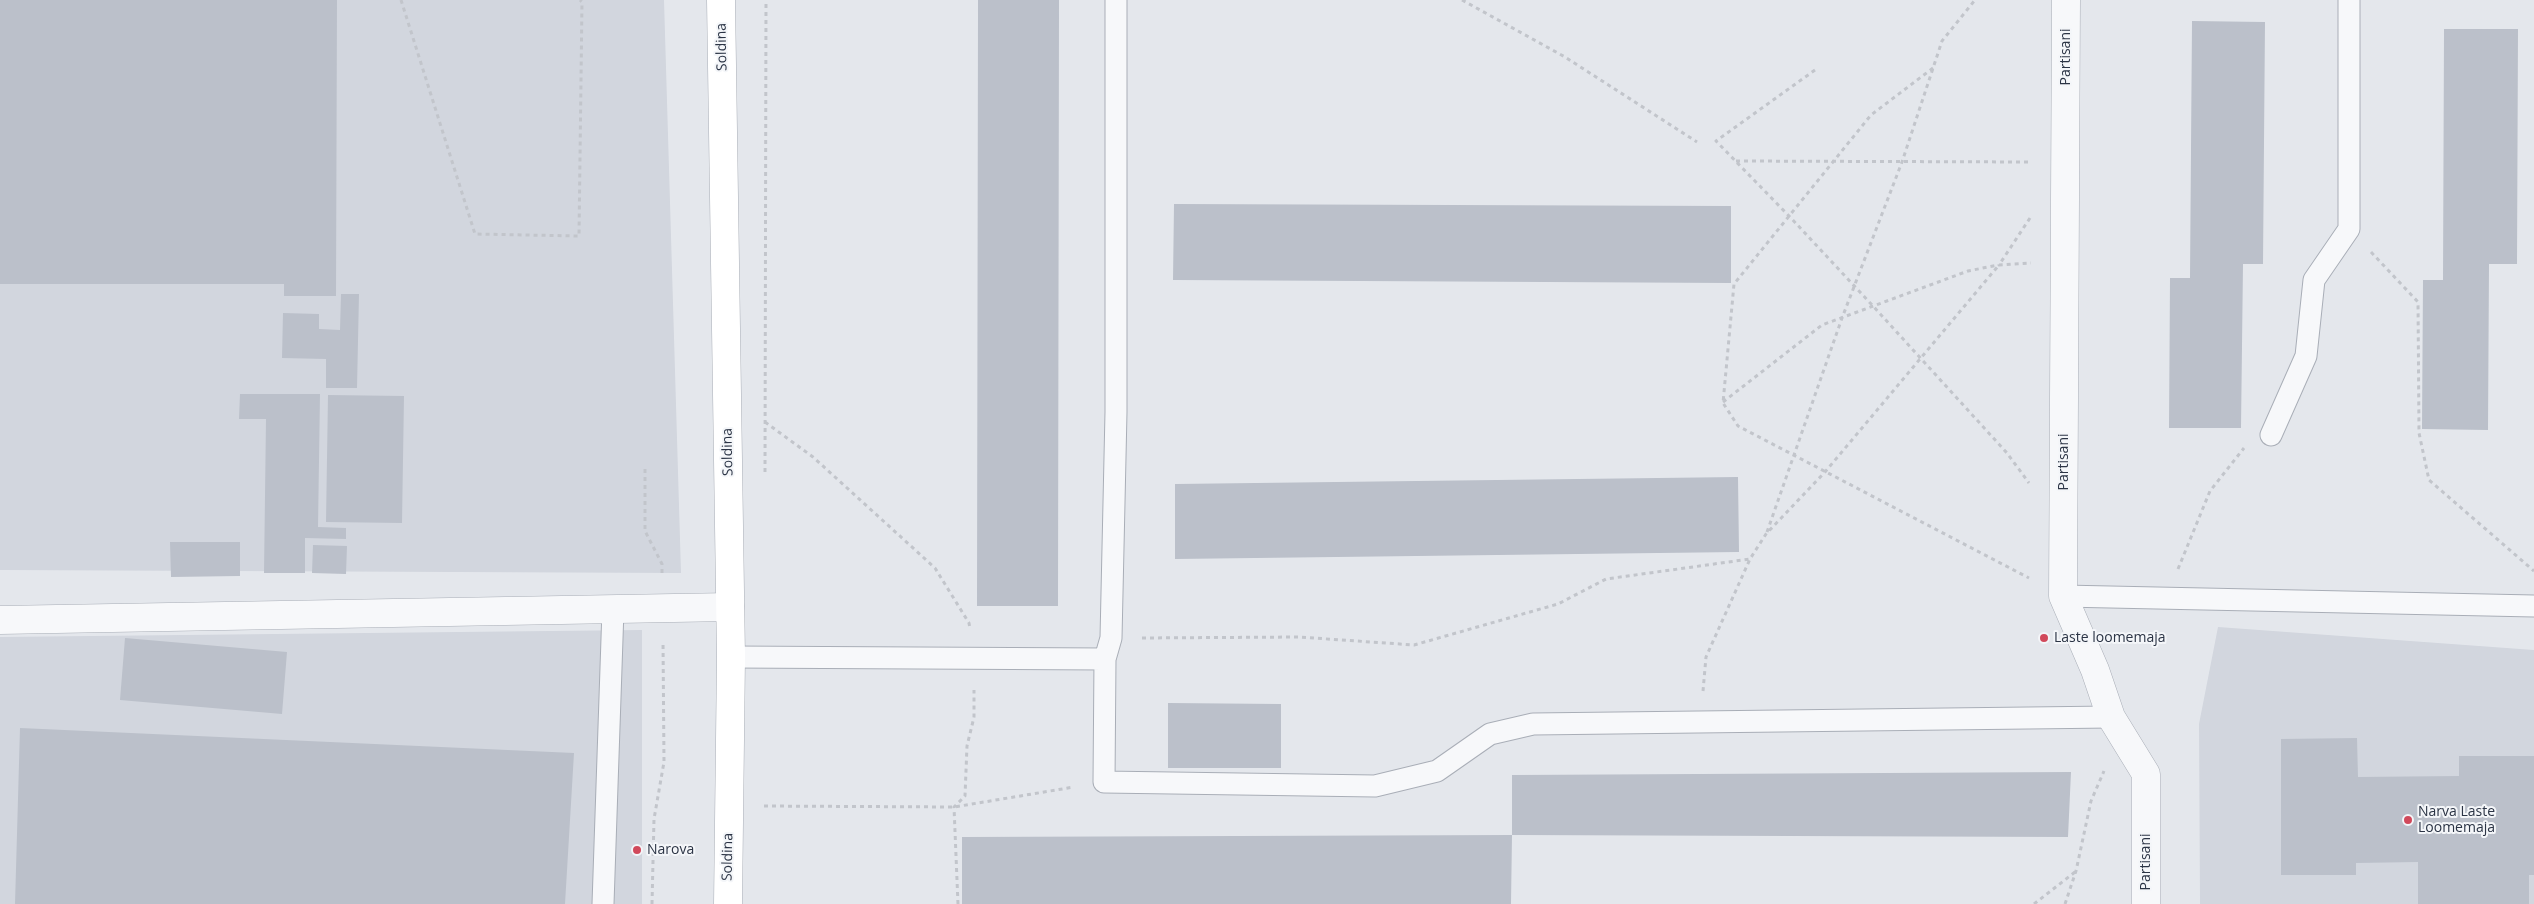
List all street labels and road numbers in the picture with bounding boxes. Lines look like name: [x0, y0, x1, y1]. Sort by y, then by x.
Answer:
street label: Soldina: [713, 23, 731, 71]
street label: Partisani: [2058, 28, 2074, 86]
street label: Soldina: [719, 428, 737, 476]
street label: Partisani: [2056, 433, 2072, 491]
street label: Soldina: [719, 833, 737, 881]
street label: Partisani: [2138, 833, 2154, 891]

